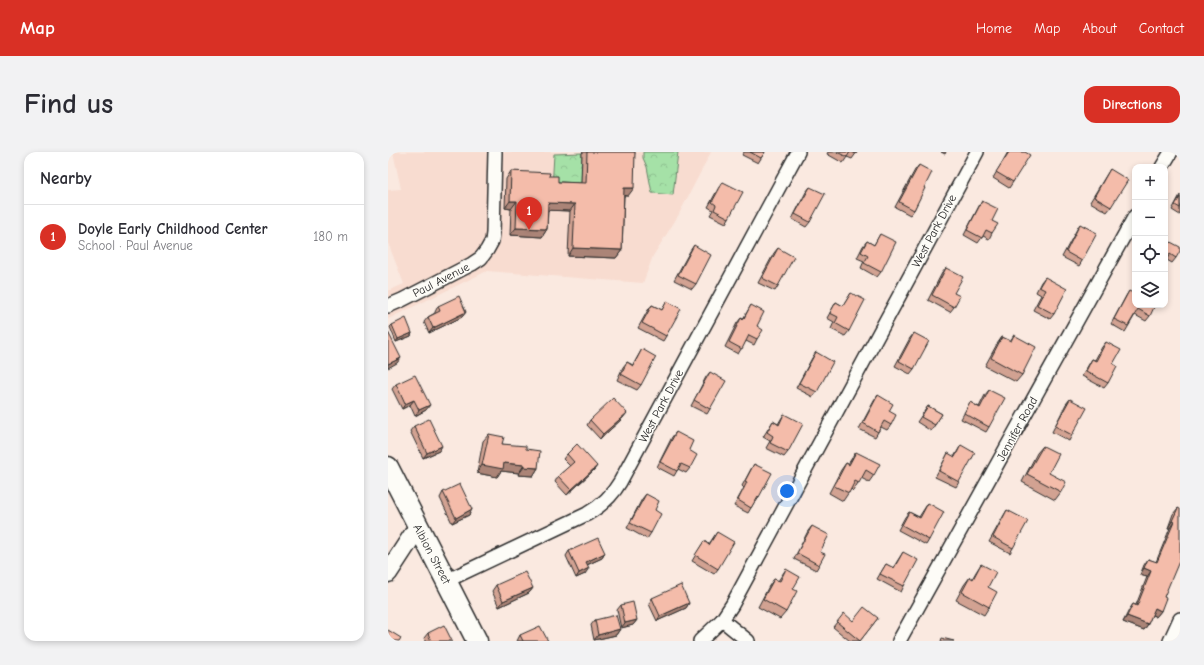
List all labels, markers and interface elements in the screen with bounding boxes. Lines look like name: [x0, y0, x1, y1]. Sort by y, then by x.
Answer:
text: Map: [20, 17, 55, 39]
text: Home: [976, 20, 1012, 37]
text: Map: [1034, 20, 1060, 37]
text: About: [1082, 20, 1117, 37]
text: Contact: [1139, 20, 1184, 37]
button: Directions: [1084, 86, 1180, 123]
text: Find us: [24, 88, 113, 120]
map controls: [1132, 164, 1168, 308]
button: +: [1132, 164, 1168, 200]
text: Nearby: [40, 169, 91, 188]
street label: West Park Drive: [909, 192, 959, 270]
pin: 1: [516, 197, 542, 230]
button: −: [1132, 200, 1168, 236]
text: Doyle Early Childhood Center: [78, 220, 267, 238]
text: 1: [50, 229, 56, 244]
text: 180 m: [313, 229, 348, 244]
button: locate: [1132, 236, 1168, 272]
text: School · Paul Avenue: [78, 238, 193, 253]
street label: Paul Avenue: [410, 260, 472, 300]
button: layers: [1132, 272, 1168, 308]
street label: West Park Drive: [636, 367, 686, 445]
street label: Jennifer Road: [994, 394, 1040, 464]
your location: [777, 481, 797, 501]
street label: Albion Street: [410, 522, 454, 587]

